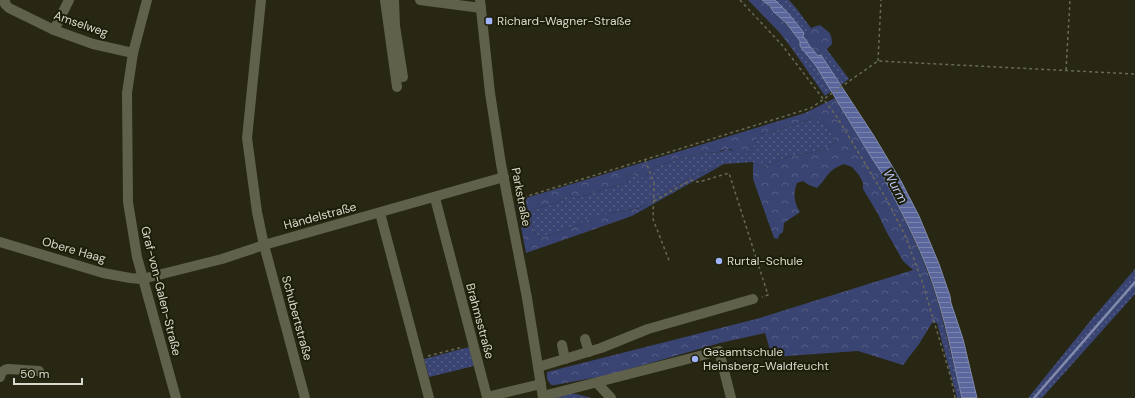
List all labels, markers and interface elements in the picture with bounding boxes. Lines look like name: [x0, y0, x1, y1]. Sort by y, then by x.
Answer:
street label: Amselweg: [52, 7, 111, 41]
place label: Richard-Wagner-Straße: [497, 13, 631, 29]
marker: Richard-Wagner-Straße: [484, 16, 494, 26]
street label: Parkstraße: [507, 166, 535, 228]
water label: Wurm: [879, 166, 912, 206]
street label: Händelstraße: [282, 199, 358, 233]
street label: Graf-von-Galen-Straße: [137, 225, 185, 358]
street label: Obere Haag: [40, 233, 108, 267]
place label: Rurtal-Schule: [727, 253, 803, 269]
marker: Rurtal-Schule: [714, 256, 724, 266]
street label: Schubertstraße: [278, 274, 316, 362]
street label: Brahmsstraße: [462, 281, 498, 361]
place label: Gesamtschule Heinsberg-Waldfeucht: [703, 344, 829, 374]
marker: Gesamtschule Heinsberg-Waldfeucht: [690, 354, 700, 364]
scale bar: [14, 360, 82, 386]
text: 50 m: [20, 366, 49, 382]

